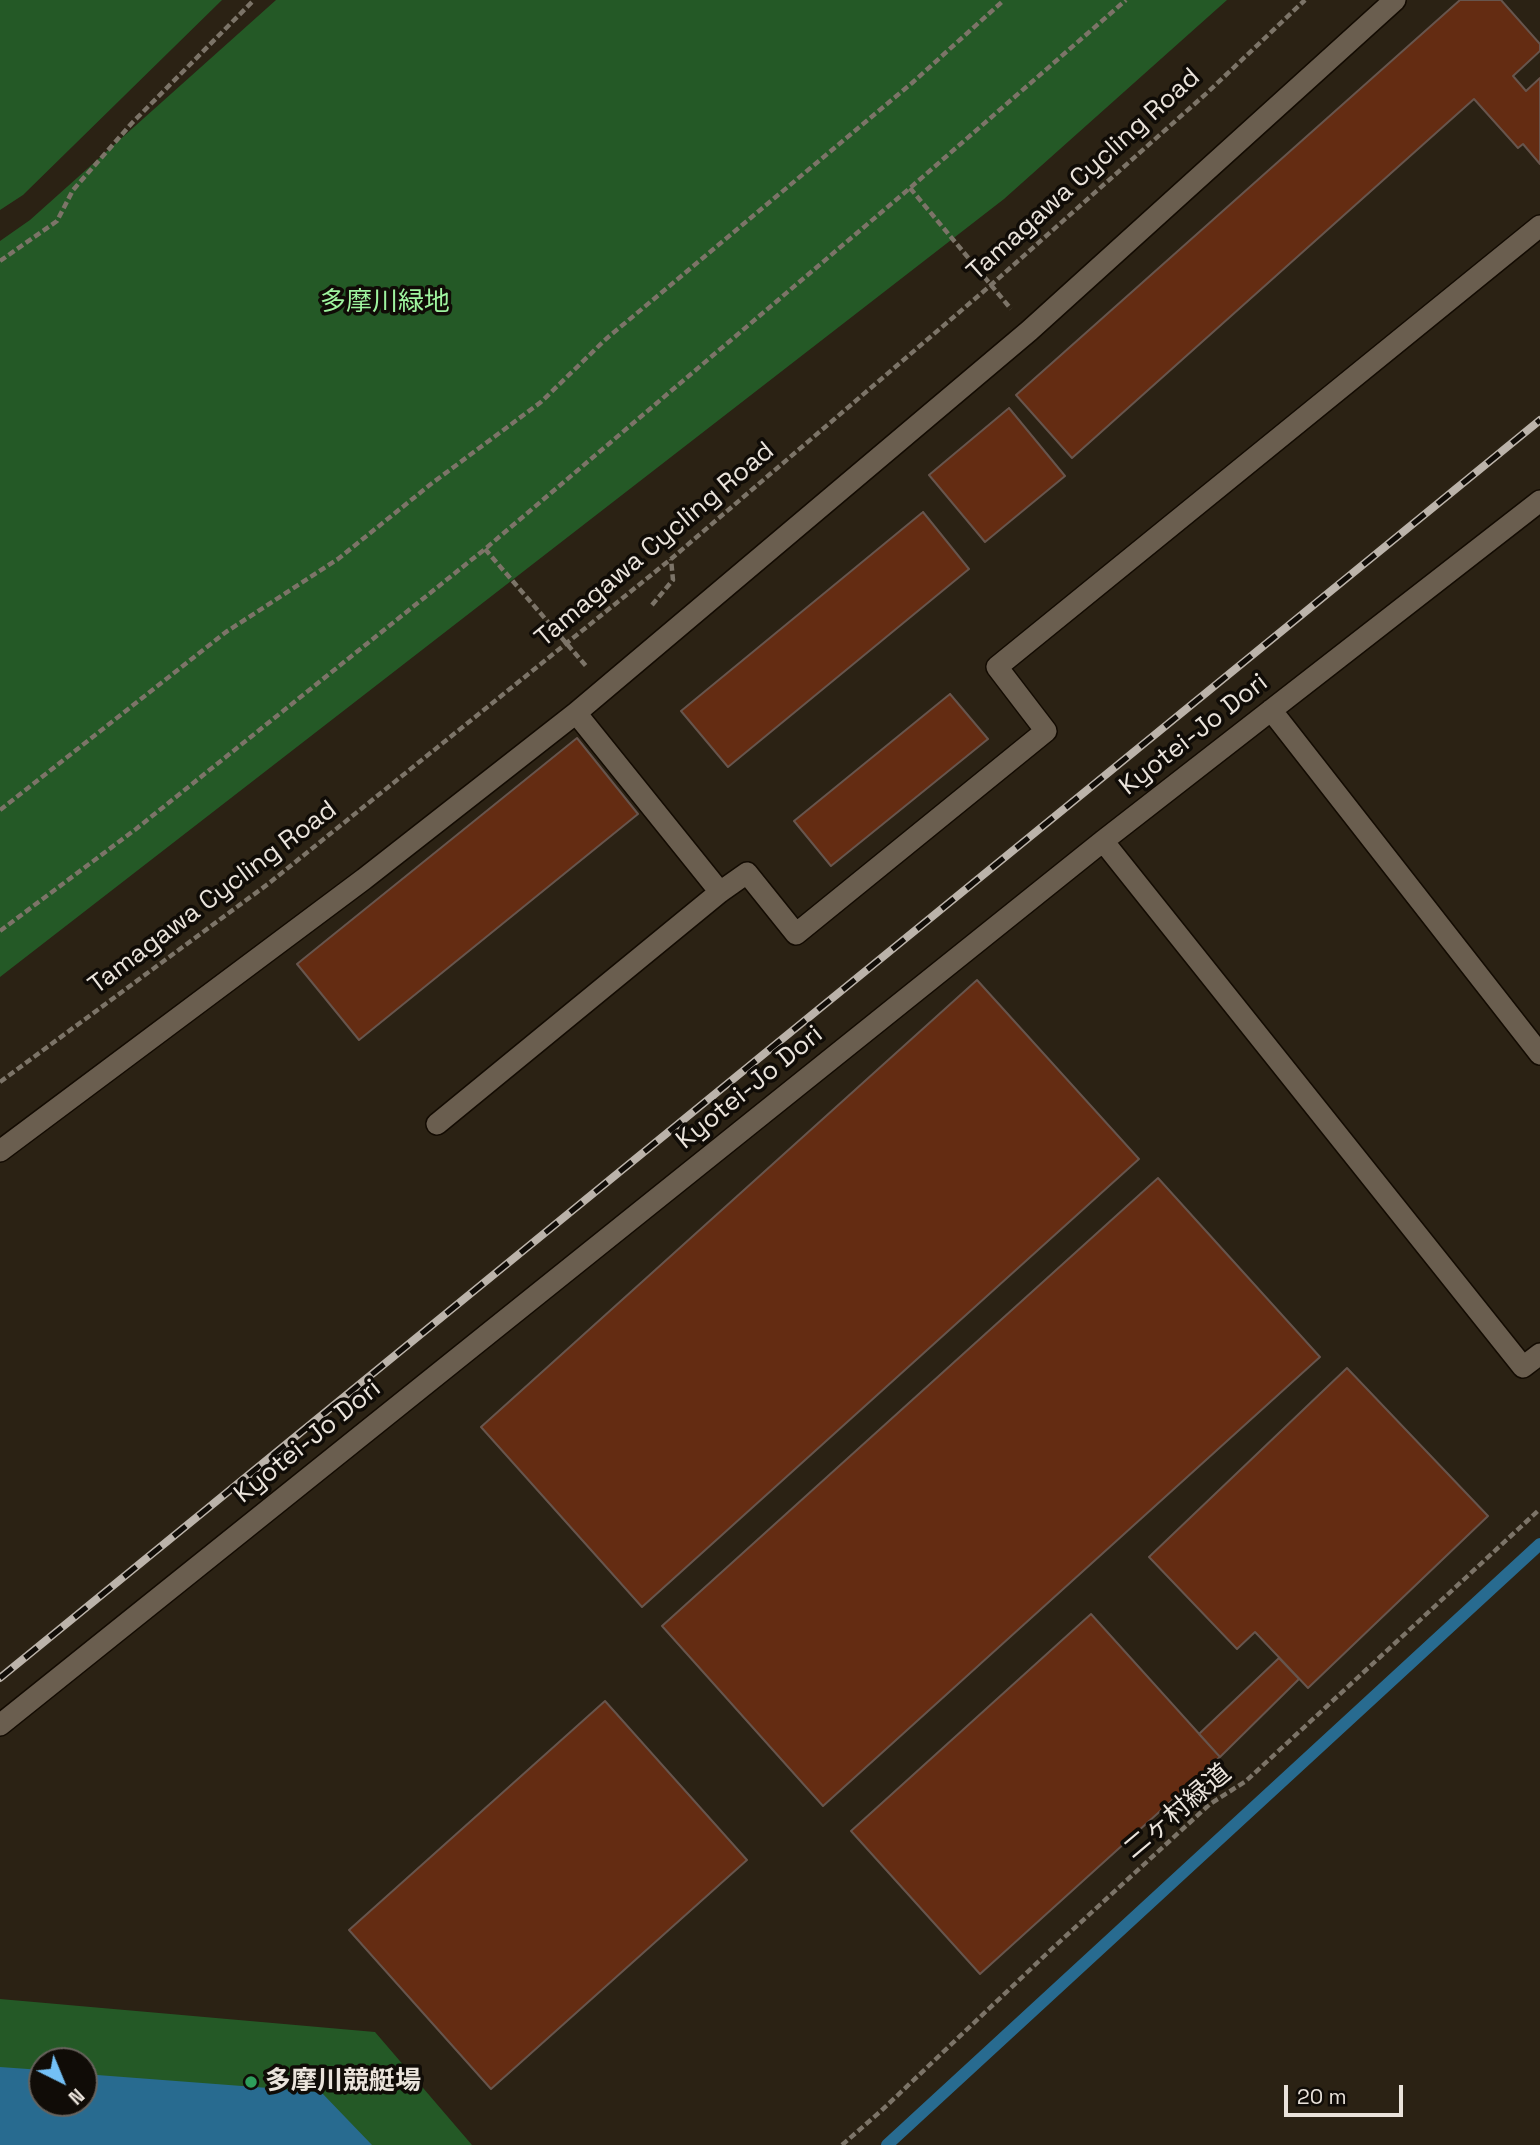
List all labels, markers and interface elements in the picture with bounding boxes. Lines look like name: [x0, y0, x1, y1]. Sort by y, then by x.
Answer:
street label: Tamagawa Cycling Road: [961, 62, 1207, 288]
park label: 多摩川緑地: [320, 287, 450, 319]
street label: Tamagawa Cycling Road: [529, 436, 781, 654]
street label: Kyotei-Jo Dori: [1114, 668, 1274, 802]
street label: Tamagawa Cycling Road: [83, 794, 343, 1002]
street label: Kyotei-Jo Dori: [671, 1020, 829, 1156]
street label: Kyotei-Jo Dori: [229, 1374, 387, 1510]
street label: 二ヶ村緑道: [1118, 1758, 1238, 1866]
north arrow: [28, 2047, 98, 2117]
place label: 多摩川競艇場: [265, 2066, 421, 2098]
scale bar: [1288, 2072, 1407, 2116]
marker: 多摩川競艇場: [243, 2074, 259, 2090]
text: N: [63, 2083, 89, 2110]
text: 20 m: [1297, 2083, 1347, 2110]

